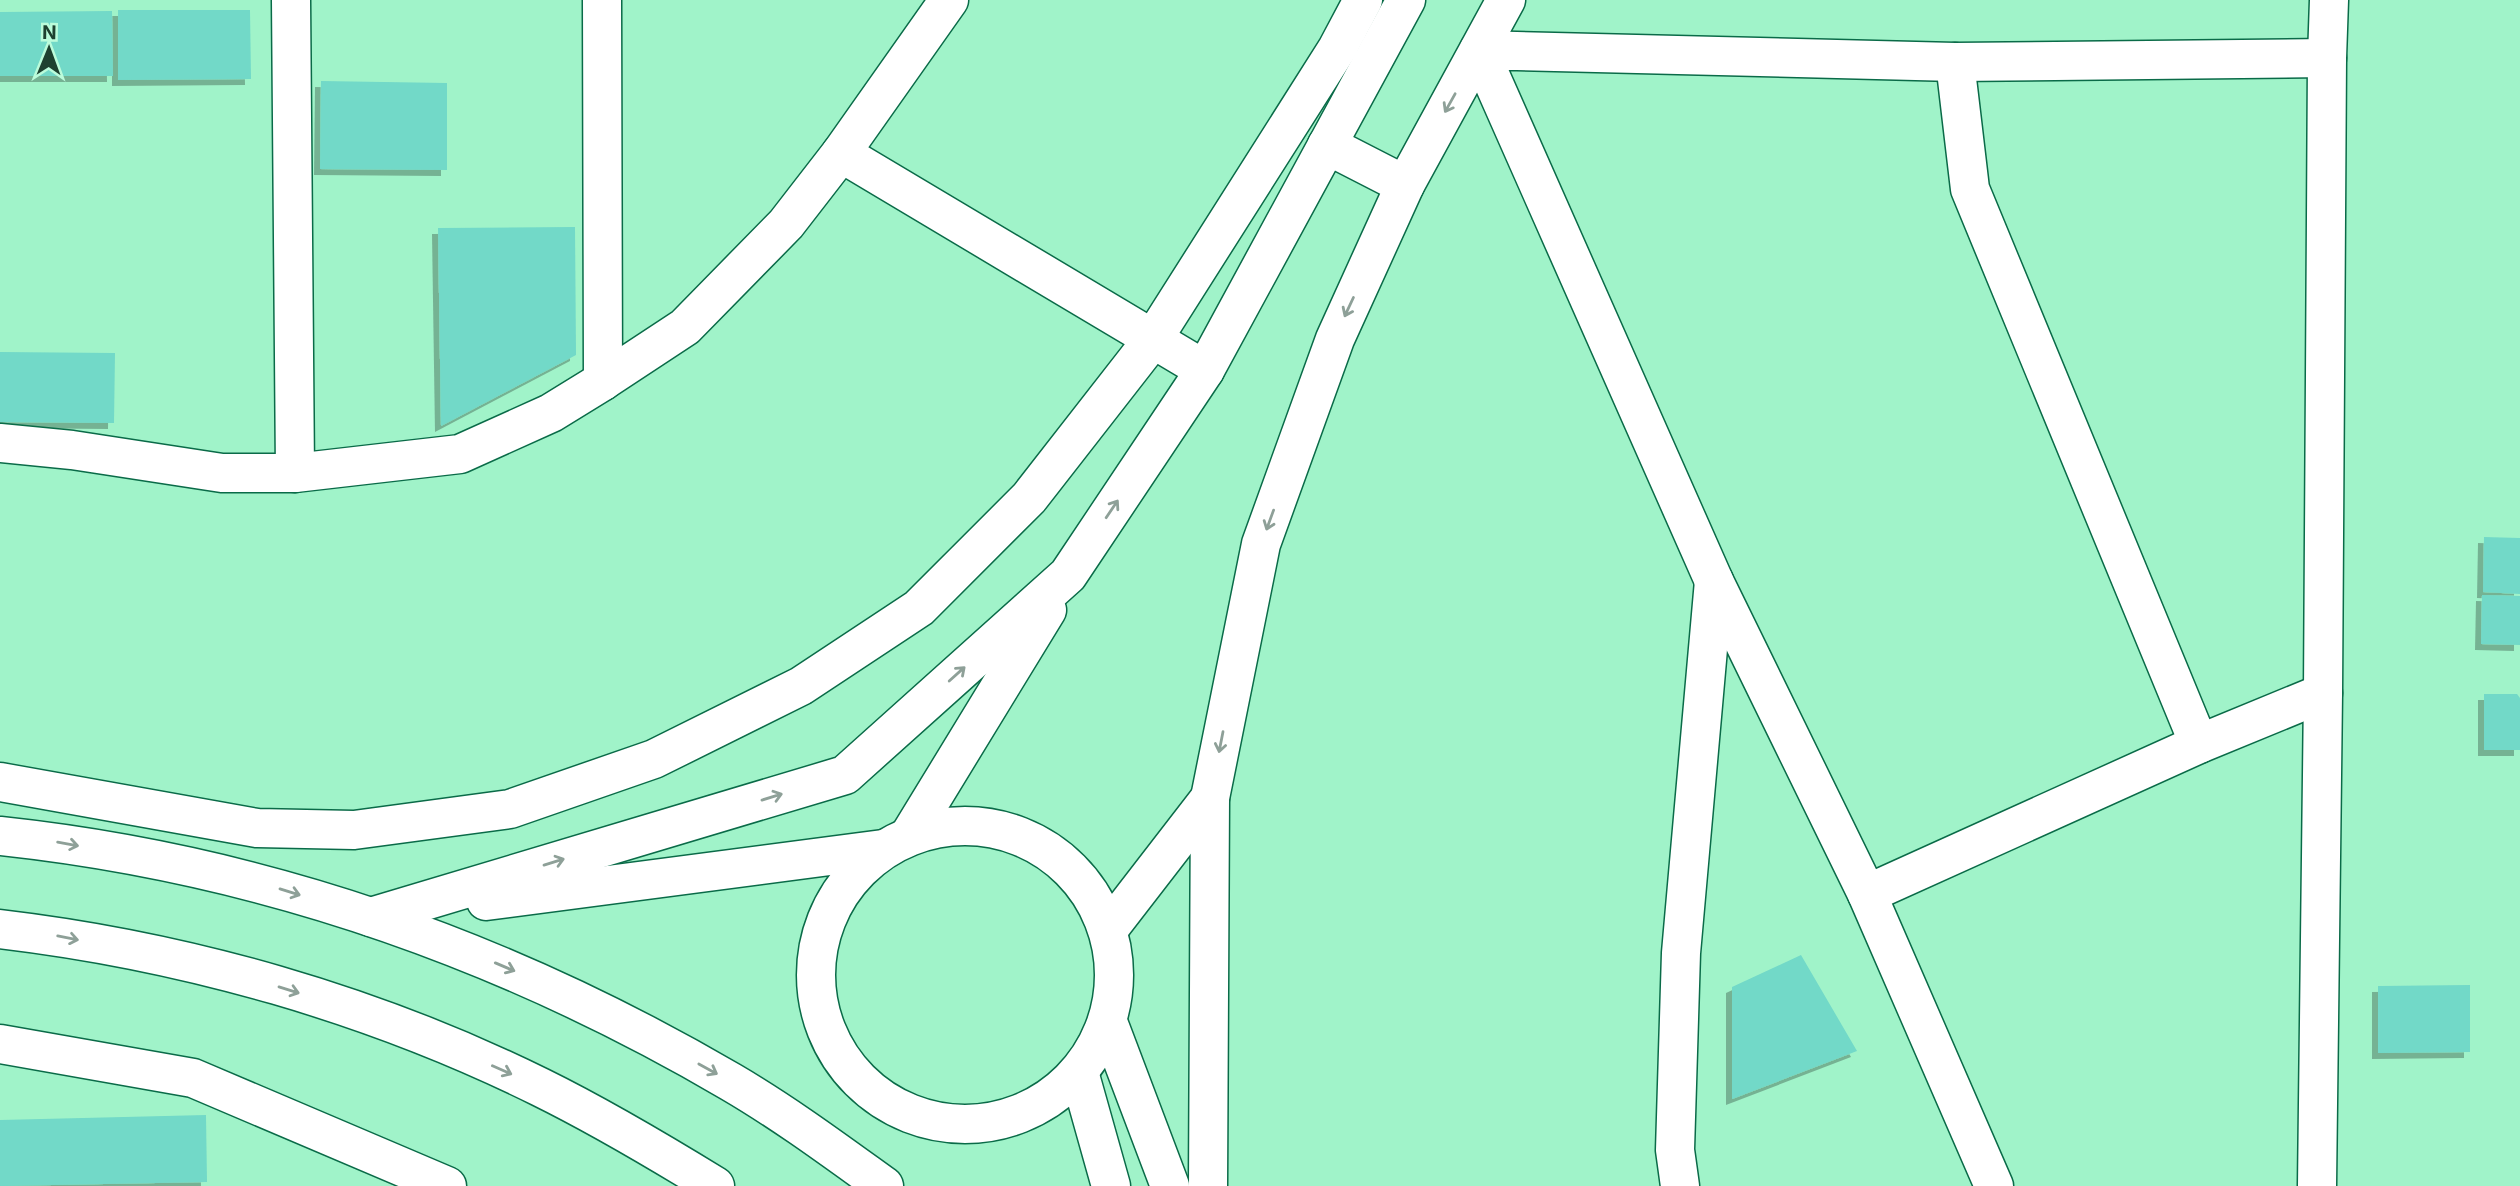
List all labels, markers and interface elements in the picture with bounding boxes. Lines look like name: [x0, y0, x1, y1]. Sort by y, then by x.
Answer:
north arrow: [14, 14, 84, 84]
text: N: [42, 21, 57, 44]
one-way arrow: [1443, 92, 1456, 113]
one-way arrow: [1342, 295, 1355, 317]
one-way arrow: [1105, 500, 1119, 520]
one-way arrow: [1263, 508, 1275, 530]
one-way arrow: [948, 666, 966, 682]
one-way arrow: [1214, 730, 1228, 753]
one-way arrow: [760, 790, 782, 803]
one-way arrow: [56, 838, 79, 851]
one-way arrow: [542, 855, 564, 868]
one-way arrow: [279, 887, 301, 900]
one-way arrow: [56, 932, 79, 945]
one-way arrow: [493, 961, 515, 974]
one-way arrow: [278, 984, 300, 997]
one-way arrow: [697, 1062, 717, 1076]
one-way arrow: [491, 1064, 512, 1077]

